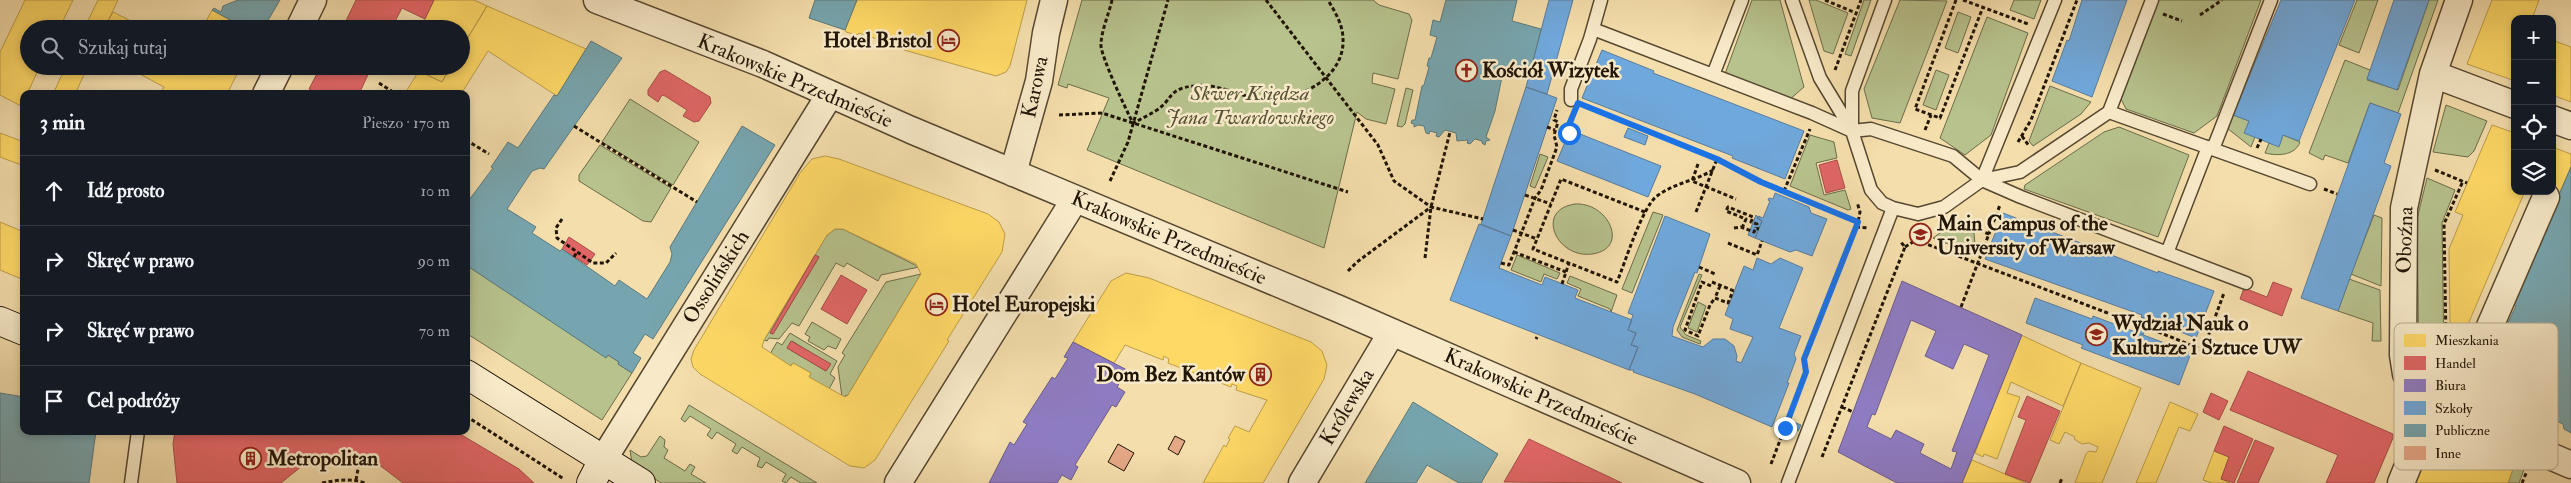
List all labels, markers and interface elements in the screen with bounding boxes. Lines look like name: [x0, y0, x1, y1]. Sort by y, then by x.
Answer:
map controls: [2511, 15, 2556, 195]
button: +: [2511, 15, 2556, 60]
search box: [20, 20, 470, 75]
place label: Hotel Bristol: [823, 27, 933, 54]
street label: Krakowskie Przedmieście: [693, 28, 897, 134]
hotel icon: Hotel Bristol: [936, 28, 960, 52]
icon: search: [38, 34, 66, 62]
text: Szukaj tutaj: [78, 36, 167, 60]
street label: Karowa: [1015, 53, 1055, 120]
place label: Kościół Wizytek: [1482, 57, 1620, 84]
church icon: Kościół Wizytek: [1454, 58, 1478, 82]
button: −: [2511, 60, 2556, 105]
park label: Skwer Księdza Jana Twardowskiego: [1166, 80, 1334, 131]
button: locate: [2511, 105, 2556, 150]
text: 3 min: [40, 109, 85, 136]
text: Pieszo · 170 m: [362, 113, 450, 133]
route start: [1558, 122, 1581, 145]
button: layers: [2511, 150, 2556, 195]
icon: ahead: [40, 177, 68, 205]
text: Idź prosto: [87, 179, 164, 203]
text: 10 m: [420, 181, 450, 201]
street label: Krakowskie Przedmieście: [1067, 185, 1271, 291]
street label: Oboźna: [2390, 206, 2420, 274]
place label: Main Campus of the University of Warsaw: [1936, 210, 2116, 261]
school or university icon: Main Campus of the University of Warsaw: [1909, 223, 1933, 247]
street label: Ossolińskich: [677, 225, 755, 329]
icon: right: [40, 247, 68, 275]
text: Skręć w prawo: [87, 249, 194, 273]
text: 90 m: [418, 251, 450, 271]
place label: Hotel Europejski: [952, 291, 1096, 318]
hotel icon: Hotel Europejski: [924, 292, 948, 316]
place label: Wydział Nauk o Kulturze i Sztuce UW: [2111, 310, 2303, 361]
icon: right: [40, 317, 68, 345]
text: Skręć w prawo: [87, 319, 194, 343]
text: 70 m: [419, 321, 450, 341]
school or university icon: Wydział Nauk o Kulturze i Sztuce UW: [2084, 323, 2108, 347]
legend: [2394, 323, 2558, 470]
text: Mieszkania: [2435, 332, 2499, 349]
street label: Krakowskie Przedmieście: [1440, 342, 1642, 452]
text: Handel: [2435, 355, 2476, 372]
place label: Dom Bez Kantów: [1096, 361, 1246, 388]
building icon: Dom Bez Kantów: [1249, 362, 1273, 386]
street label: Królewska: [1313, 363, 1381, 450]
text: Biura: [2435, 377, 2466, 394]
icon: arrive: [40, 387, 68, 415]
text: Cel podróży: [87, 389, 180, 413]
text: Szkoły: [2435, 400, 2473, 418]
route end: [1774, 417, 1797, 440]
text: Publiczne: [2435, 422, 2490, 439]
place label: Metropolitan: [266, 445, 378, 472]
text: Inne: [2435, 445, 2461, 462]
building icon: Metropolitan: [239, 446, 263, 470]

